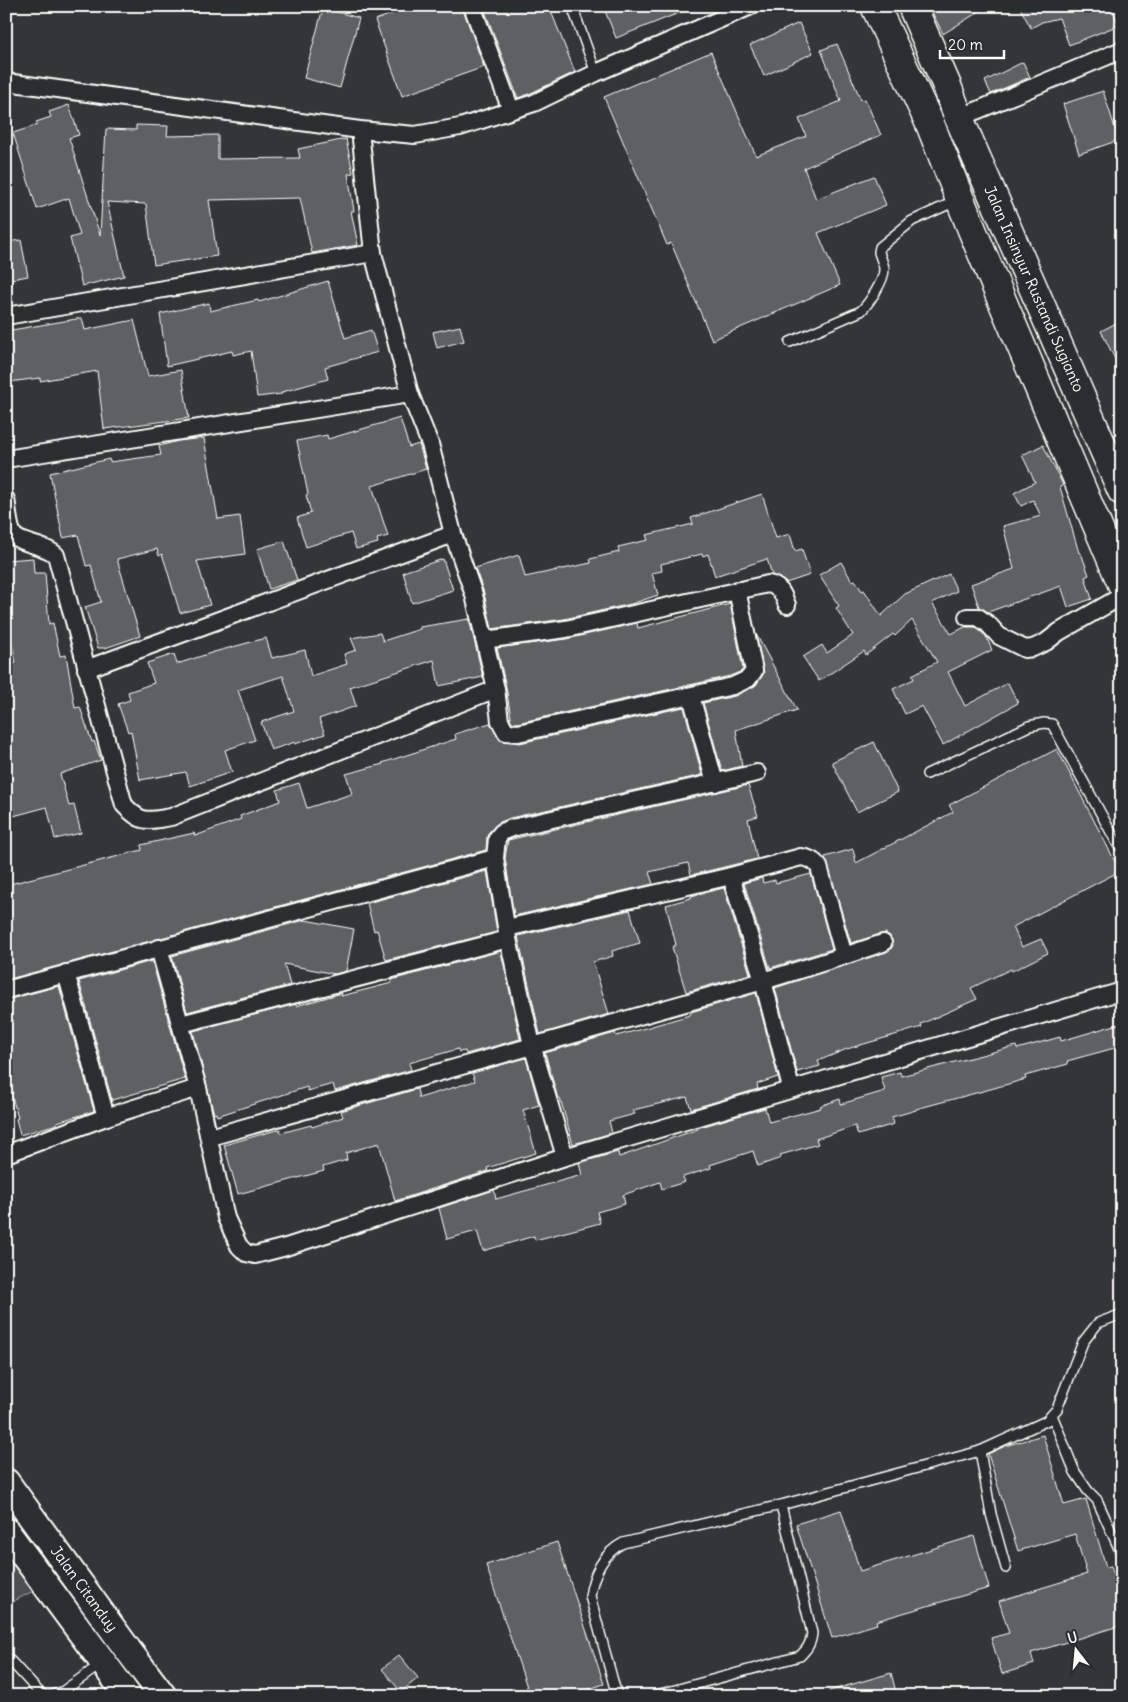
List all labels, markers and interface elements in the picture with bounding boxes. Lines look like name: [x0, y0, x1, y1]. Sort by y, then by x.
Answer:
scale bar: [940, 28, 1004, 60]
text: 20 m: [948, 35, 983, 54]
street label: Jalan Insinyur Rustandi Sugianto: [980, 183, 1089, 395]
street label: Jalan Citanduy: [47, 1542, 122, 1636]
north arrow: [1050, 1624, 1100, 1674]
text: U: [1065, 1628, 1079, 1647]

